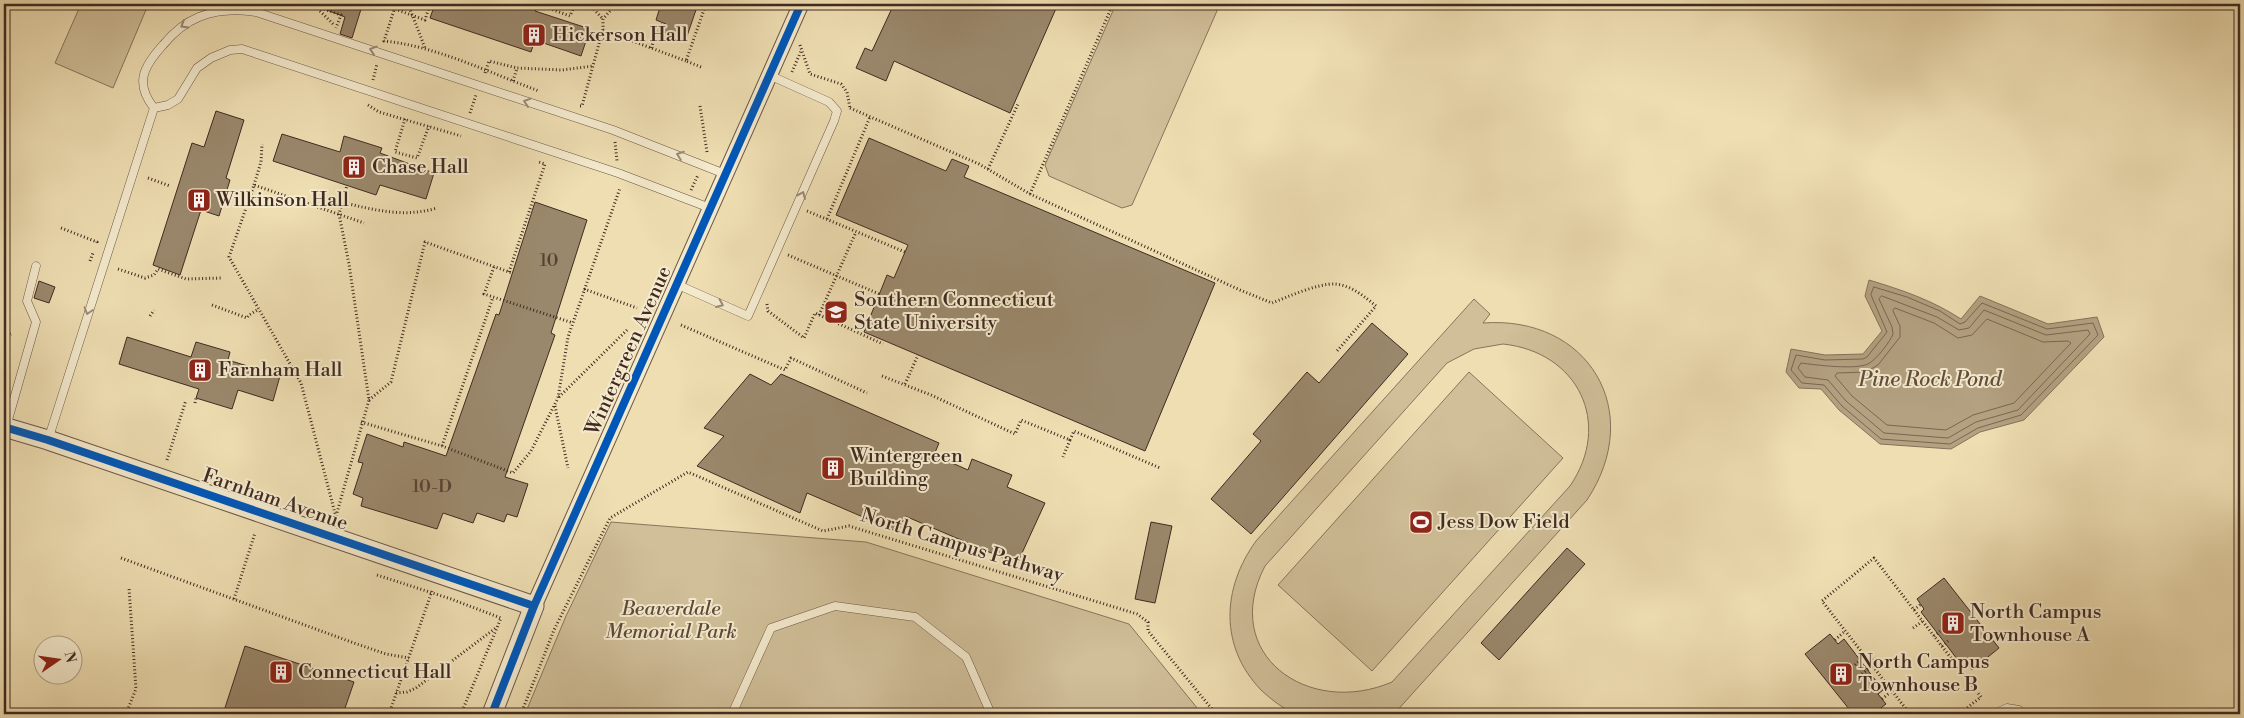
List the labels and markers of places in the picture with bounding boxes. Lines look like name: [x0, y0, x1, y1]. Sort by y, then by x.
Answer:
building icon: Hickerson Hall: [521, 22, 547, 48]
place label: Hickerson Hall: [552, 23, 688, 48]
building icon: Chase Hall: [341, 154, 367, 180]
place label: Chase Hall: [372, 155, 469, 180]
building icon: Wilkinson Hall: [186, 187, 212, 213]
place label: Wilkinson Hall: [215, 188, 349, 213]
place label: Southern Connecticut State University: [854, 288, 1054, 336]
school or university icon: Southern Connecticut State University: [823, 299, 849, 325]
building icon: Farnham Hall: [187, 357, 213, 383]
place label: Farnham Hall: [218, 358, 343, 383]
place label: Wintergreen Building: [849, 444, 963, 492]
building icon: Wintergreen Building: [820, 455, 846, 481]
sports icon: Jess Dow Field: [1408, 509, 1434, 535]
place label: Jess Dow Field: [1437, 510, 1570, 535]
place label: North Campus Townhouse A: [1970, 600, 2101, 648]
building icon: North Campus Townhouse A: [1940, 610, 1966, 636]
place label: North Campus Townhouse B: [1858, 650, 1989, 698]
building icon: Connecticut Hall: [268, 659, 294, 685]
place label: Connecticut Hall: [298, 660, 451, 685]
building icon: North Campus Townhouse B: [1828, 661, 1854, 687]

